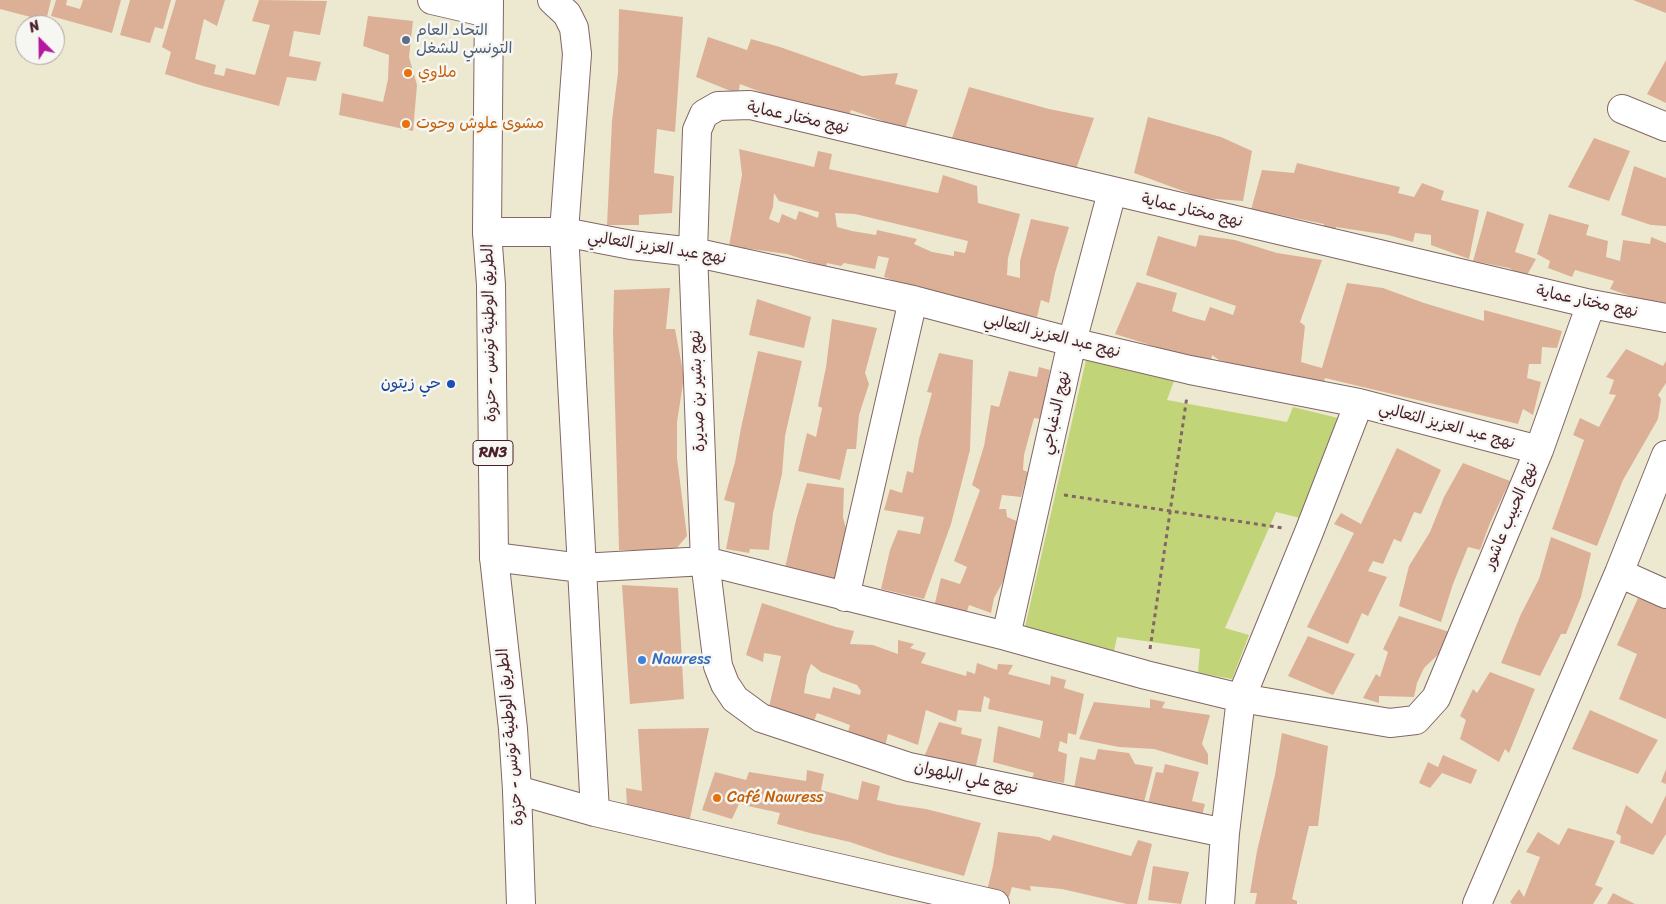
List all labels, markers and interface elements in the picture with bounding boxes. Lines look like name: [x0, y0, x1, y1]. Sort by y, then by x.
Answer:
text: N: [25, 13, 44, 40]
north arrow: [15, 15, 65, 65]
place label: التحاد العام التونسي للشغل: [416, 21, 512, 59]
marker: التحاد العام التونسي للشغل: [400, 34, 412, 46]
place label: ملاوي: [418, 63, 457, 83]
marker: ملاوي: [402, 67, 414, 79]
street label: نهج مختار عماية: [745, 98, 851, 138]
place label: مشوى علوش وحوت: [416, 114, 544, 134]
marker: مشوى علوش وحوت: [400, 118, 412, 130]
street label: نهج مختار عماية: [1139, 190, 1245, 232]
street label: نهج عبد العزيز الثعالبي: [586, 228, 728, 268]
street label: الطريق الوطنية تونس - حزوة: [479, 244, 501, 422]
street label: نهج مختار عماية: [1534, 282, 1640, 322]
street label: نهج عبد العزيز الثعالبي: [982, 310, 1122, 362]
street label: نهج بشير بن صديرة: [686, 330, 710, 452]
street label: نهج الدغباجي: [1037, 369, 1075, 457]
place label: حي زيتون: [381, 374, 441, 394]
marker: حي زيتون: [445, 378, 457, 390]
street label: نهج عبد العزيز الثعالبي: [1377, 399, 1517, 453]
road number: RN3: [473, 440, 513, 466]
street label: نهج الحبيب عاشور: [1480, 460, 1542, 572]
street label: الطريق الوطنية تونس - حزوة: [494, 647, 528, 827]
place label: Nawress: [652, 650, 711, 670]
marker: Nawress: [636, 654, 648, 666]
street label: نهج علي البلهوان: [912, 758, 1020, 798]
place label: Café Nawress: [727, 788, 823, 808]
marker: Café Nawress: [711, 792, 723, 804]

